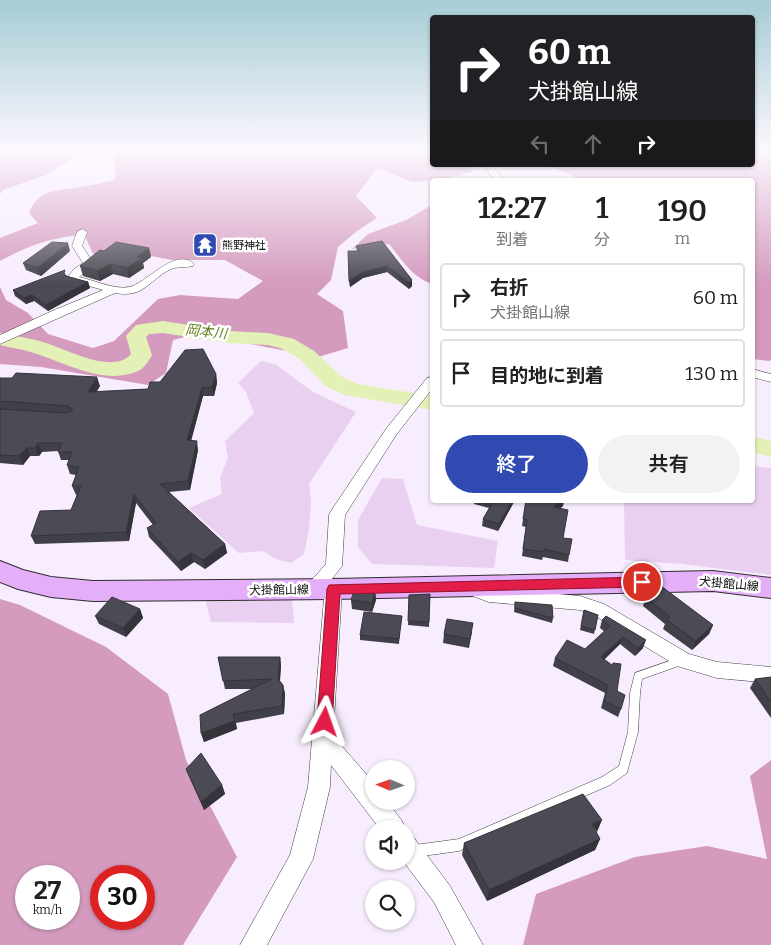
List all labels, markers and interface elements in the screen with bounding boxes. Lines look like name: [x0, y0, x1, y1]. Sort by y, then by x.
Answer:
text: 60 m: [528, 31, 611, 73]
icon: right: [445, 35, 510, 100]
text: 犬掛館山線: [528, 78, 638, 105]
icon: left: [526, 130, 554, 158]
icon: ahead: [579, 130, 607, 158]
icon: right: [632, 130, 660, 158]
text: 12:27: [478, 190, 546, 226]
text: 1: [596, 190, 608, 226]
text: 190: [658, 193, 707, 229]
text: m: [675, 229, 690, 248]
text: 到着: [496, 230, 528, 249]
text: 分: [594, 230, 610, 249]
temple icon: 熊野神社: [192, 232, 218, 258]
place label: 熊野神社: [222, 239, 266, 252]
text: 右折: [490, 276, 528, 299]
icon: right: [447, 283, 475, 311]
text: 60 m: [693, 286, 738, 309]
text: 犬掛館山線: [490, 303, 570, 322]
water label: 岡本川: [184, 321, 230, 343]
icon: arrive: [447, 359, 475, 387]
text: 130 m: [685, 362, 738, 385]
text: 目的地に到着: [490, 364, 604, 387]
button: 終了: [445, 435, 588, 493]
button: 共有: [598, 435, 740, 493]
pin: [621, 561, 663, 603]
icon: arrive: [628, 568, 656, 596]
street label: 犬掛館山線: [698, 574, 760, 594]
street label: 犬掛館山線: [249, 582, 309, 598]
position arrow: [298, 695, 350, 747]
north arrow: [365, 760, 415, 810]
map controls: [365, 760, 415, 930]
button: sound: [365, 820, 415, 870]
speed limit sign: 30: [90, 865, 155, 930]
text: 27: [34, 876, 61, 906]
button: search: [365, 880, 415, 930]
text: km/h: [33, 903, 62, 917]

